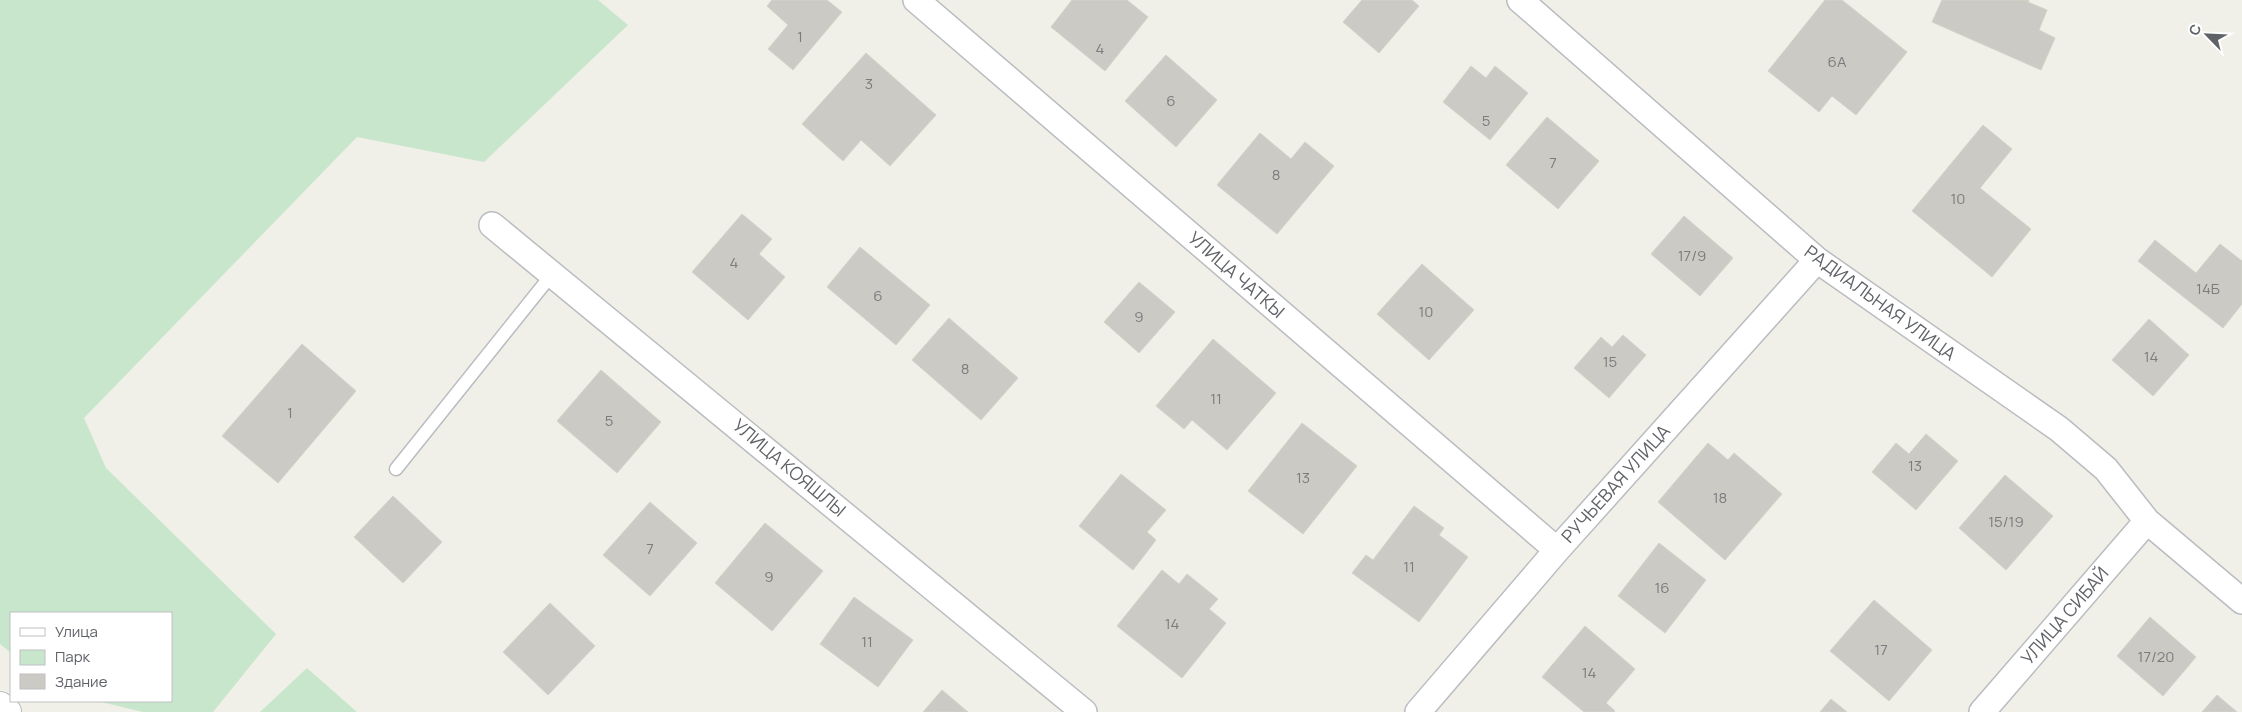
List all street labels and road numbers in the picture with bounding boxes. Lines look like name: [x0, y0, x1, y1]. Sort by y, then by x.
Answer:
street label: УЛИЦА ЧАТКЫ: [1183, 226, 1290, 323]
street label: РАДИАЛЬНАЯ УЛИЦА: [1800, 239, 1962, 366]
street label: УЛИЦА КОЯШЛЫ: [728, 413, 851, 522]
street label: РУЧЬЕВАЯ УЛИЦА: [1556, 419, 1675, 548]
street label: УЛИЦА СИБАЙ: [2015, 561, 2113, 669]

